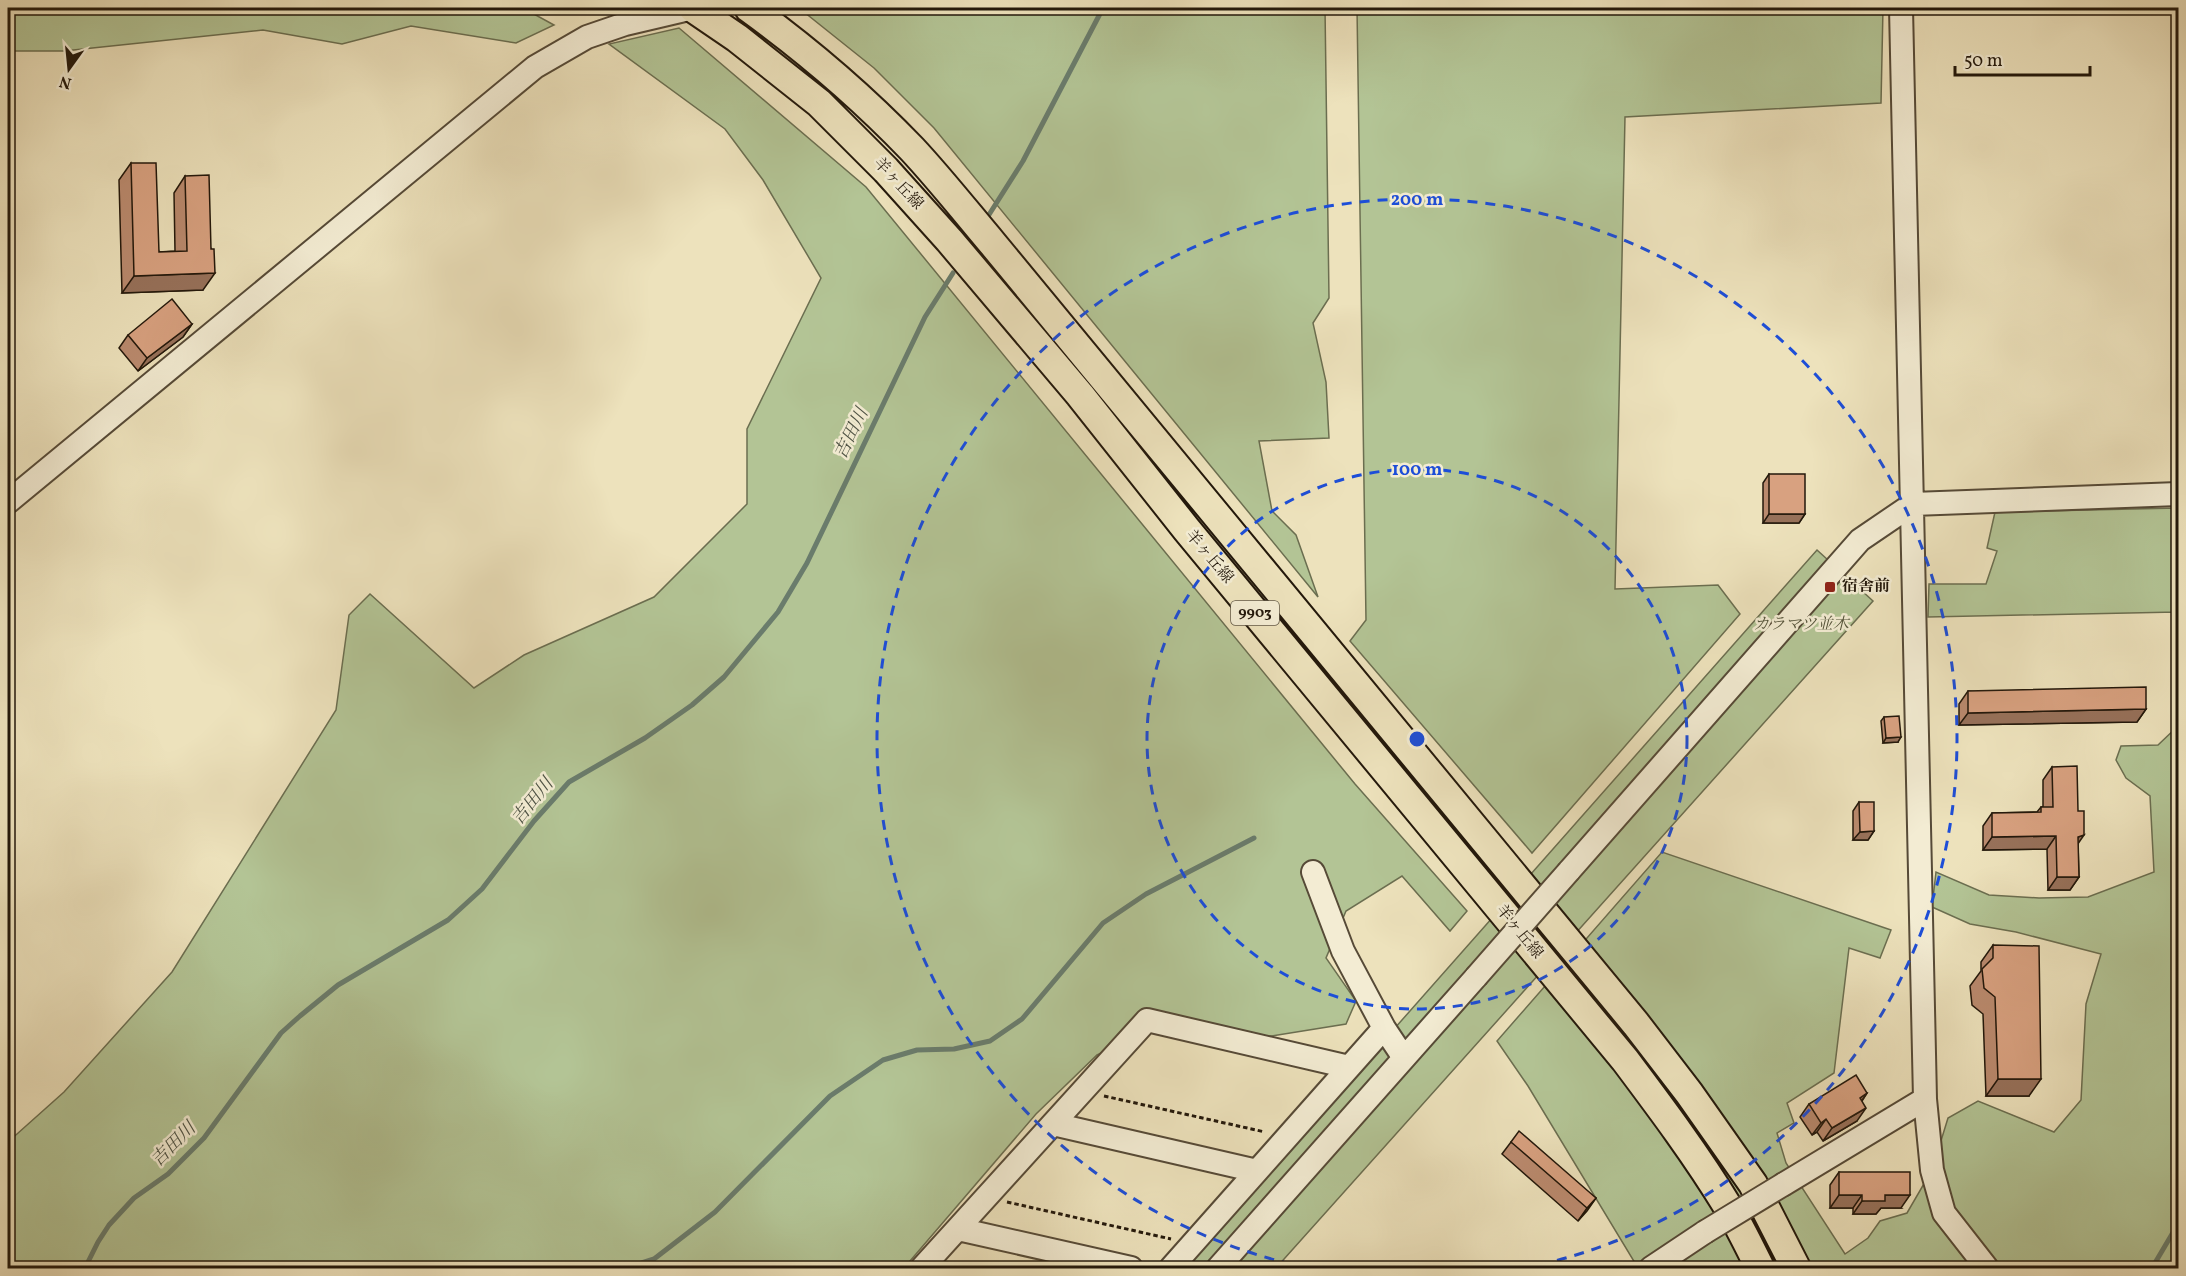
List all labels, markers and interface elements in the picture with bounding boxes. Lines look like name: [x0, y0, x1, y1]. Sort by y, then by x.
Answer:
north arrow: [39, 39, 99, 99]
scale bar: [1955, 39, 2090, 77]
text: 50 m: [1964, 49, 2003, 74]
text: N: [57, 69, 74, 94]
street label: 羊ヶ丘線: [868, 153, 928, 215]
text: 200 m: [1391, 188, 1443, 213]
water label: 吉田川: [829, 402, 876, 464]
text: 100 m: [1392, 458, 1442, 483]
street label: 羊ヶ丘線: [1180, 525, 1238, 589]
place label: 宿舎前: [1842, 576, 1890, 598]
marker: 宿舎前: [1823, 580, 1837, 594]
road number: 9903: [1231, 601, 1279, 625]
park label: カラマツ並木: [1753, 614, 1851, 636]
centre of rings: [1407, 729, 1427, 749]
water label: 吉田川: [506, 772, 561, 831]
street label: 羊ヶ丘線: [1490, 900, 1548, 964]
water label: 吉田川: [146, 1116, 203, 1173]

